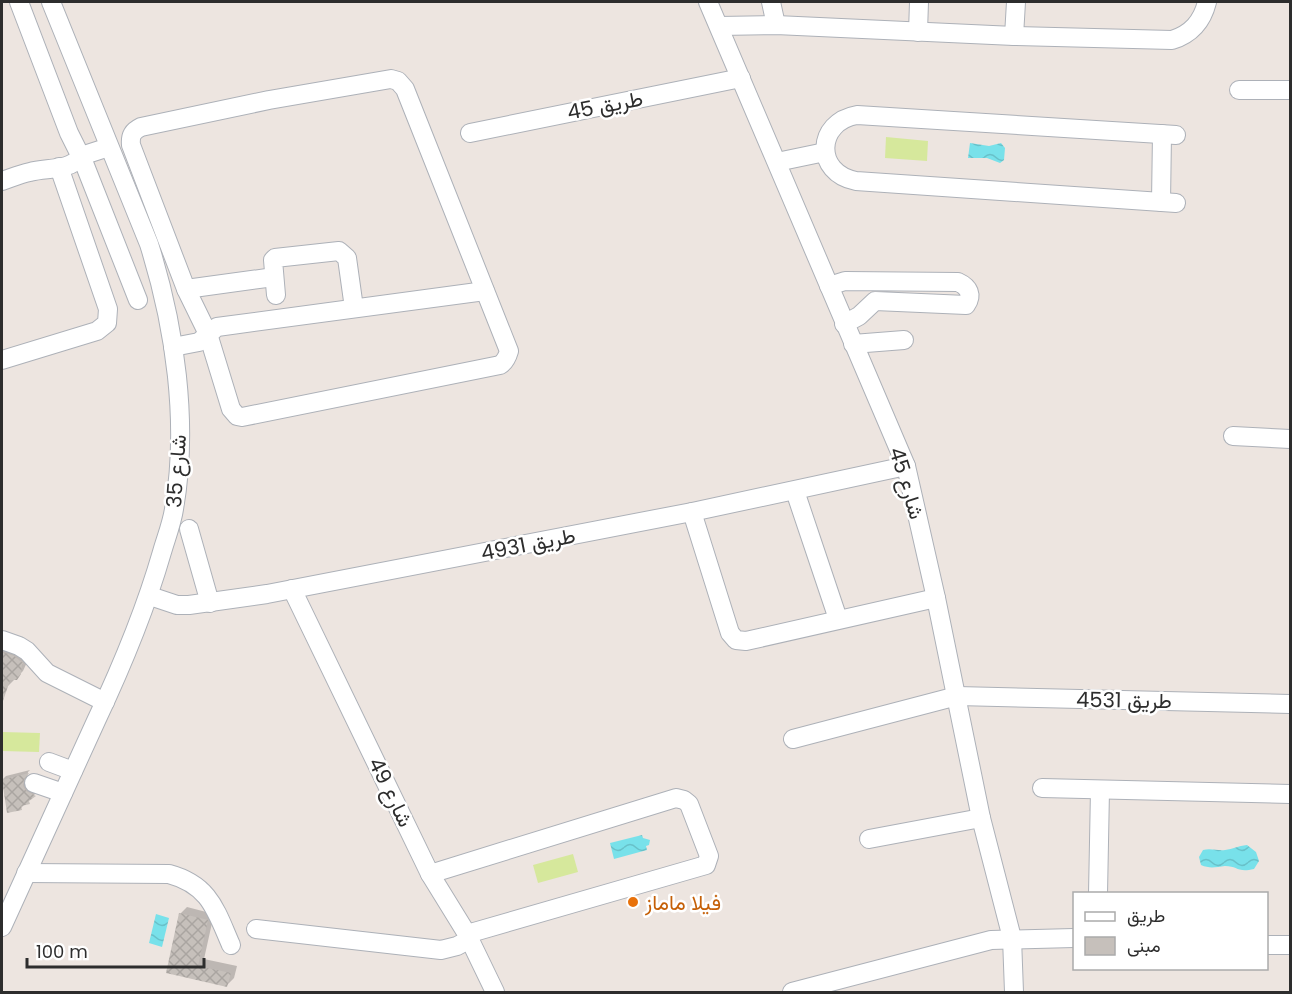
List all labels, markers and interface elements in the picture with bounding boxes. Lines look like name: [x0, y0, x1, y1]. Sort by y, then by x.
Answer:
street label: طريق 45: [565, 83, 645, 127]
street label: شارع 35: [159, 433, 193, 509]
street label: شارع 45: [882, 443, 932, 523]
street label: طريق 4931: [478, 521, 578, 567]
street label: طريق 4531: [1076, 685, 1172, 715]
street label: شارع 49: [362, 752, 420, 832]
place label: فيلا ماماز: [644, 888, 721, 917]
legend: [1073, 892, 1268, 970]
marker: فيلا ماماز: [626, 895, 640, 909]
text: طريق: [1127, 903, 1165, 928]
scale bar: [27, 931, 204, 969]
text: مبنى: [1127, 933, 1161, 958]
text: 100 m: [36, 939, 88, 964]

